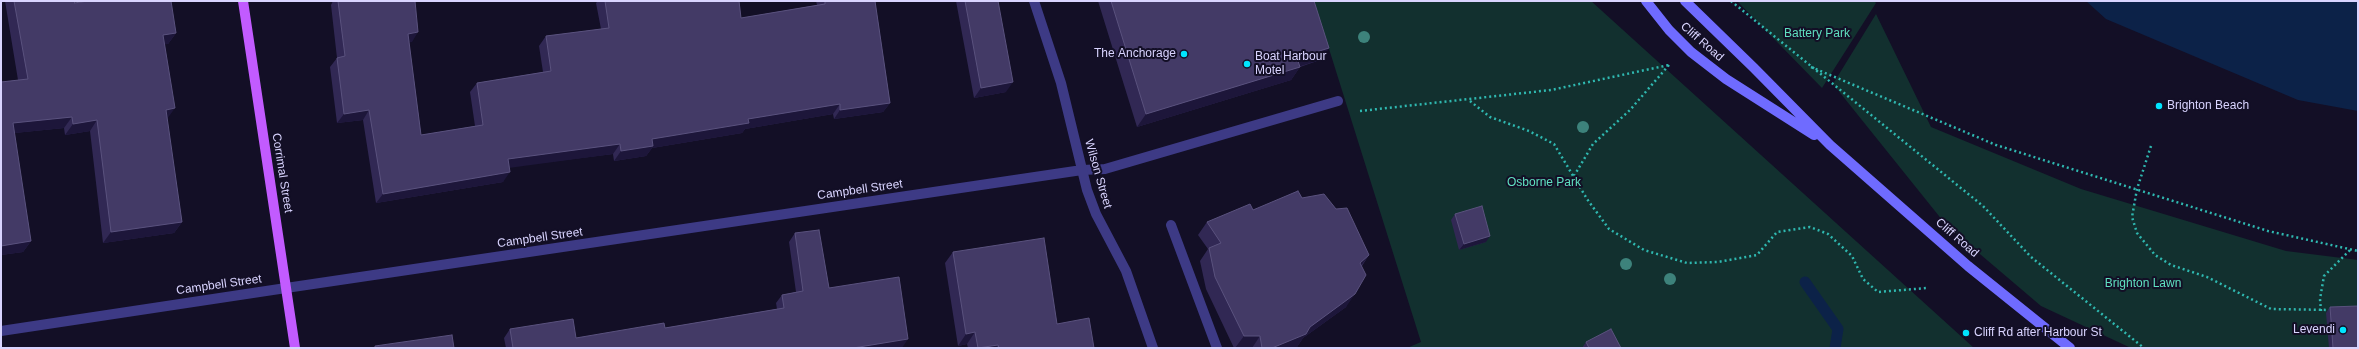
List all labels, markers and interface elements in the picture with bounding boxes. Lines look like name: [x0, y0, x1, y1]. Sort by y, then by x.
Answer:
street label: Cliff Road: [1677, 19, 1727, 65]
park label: Battery Park: [1784, 27, 1850, 41]
place label: The Anchorage: [1094, 47, 1176, 61]
marker: The Anchorage: [1179, 49, 1189, 59]
place label: Boat Harbour Motel: [1255, 50, 1326, 78]
marker: Boat Harbour Motel: [1242, 59, 1252, 69]
place label: Brighton Beach: [2167, 99, 2249, 113]
marker: Brighton Beach: [2154, 101, 2164, 111]
street label: Corrimal Street: [269, 132, 295, 214]
street label: Wilson Street: [1081, 138, 1115, 210]
park label: Osborne Park: [1507, 176, 1581, 190]
street label: Campbell Street: [816, 177, 904, 203]
street label: Cliff Road: [1932, 215, 1982, 261]
street label: Campbell Street: [496, 225, 584, 251]
street label: Campbell Street: [175, 272, 263, 298]
park label: Brighton Lawn: [2105, 277, 2181, 291]
place label: Levendi: [2293, 323, 2335, 337]
marker: Levendi: [2338, 325, 2348, 335]
place label: Cliff Rd after Harbour St: [1974, 326, 2102, 340]
marker: Cliff Rd after Harbour St: [1961, 328, 1971, 338]

